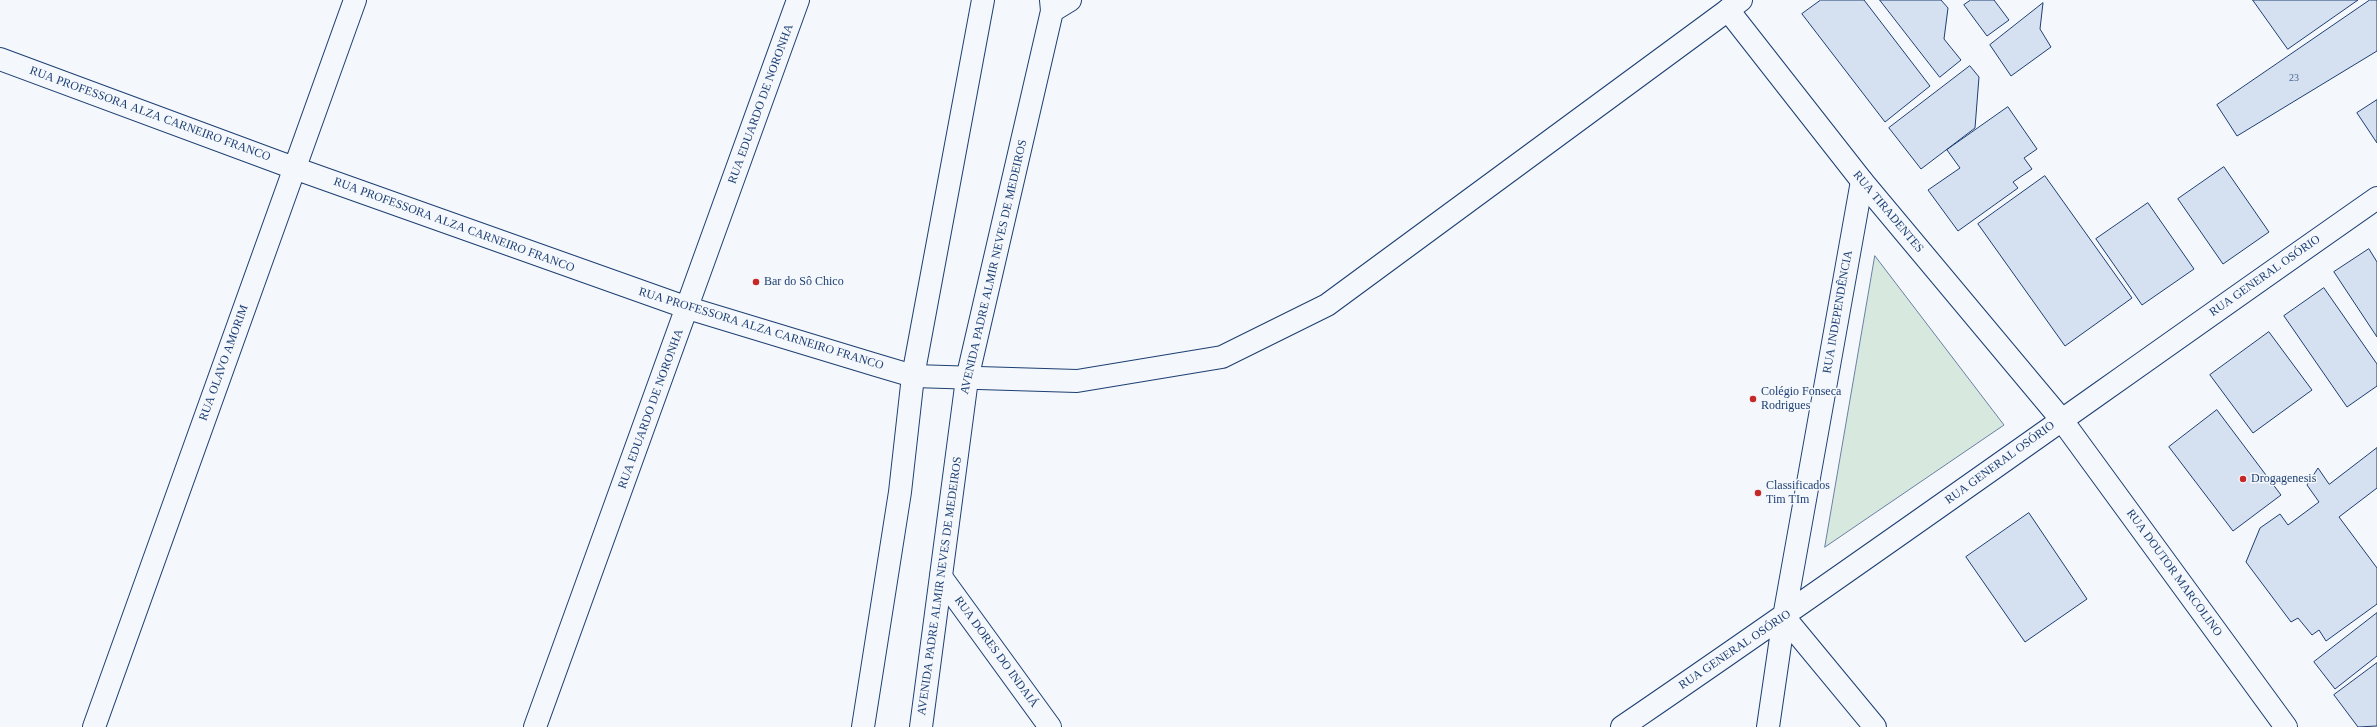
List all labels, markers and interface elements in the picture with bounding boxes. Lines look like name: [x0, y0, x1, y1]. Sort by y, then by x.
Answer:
street label: RUA EDUARDO DE NORONHA: [725, 22, 797, 186]
street label: RUA PROFESSORA ALZA CARNEIRO FRANCO: [28, 64, 272, 164]
house number: 23: [2289, 72, 2299, 84]
street label: AVENIDA PADRE ALMIR NEVES DE MEDEIROS: [958, 138, 1030, 396]
street label: RUA TIRADENTES: [1850, 168, 1926, 256]
street label: RUA PROFESSORA ALZA CARNEIRO FRANCO: [332, 175, 576, 275]
street label: RUA GENERAL OSÓRIO: [2207, 232, 2323, 320]
street label: RUA INDEPENDÊNCIA: [1820, 249, 1856, 375]
place label: Bar do Sô Chico: [764, 275, 844, 289]
marker: Bar do Sô Chico: [751, 277, 761, 287]
street label: RUA PROFESSORA ALZA CARNEIRO FRANCO: [637, 285, 885, 373]
street label: RUA OLAVO AMORIM: [196, 303, 252, 423]
street label: RUA EDUARDO DE NORONHA: [615, 327, 687, 491]
place label: Colégio Fonseca Rodrigues: [1761, 385, 1841, 413]
marker: Colégio Fonseca Rodrigues: [1748, 394, 1758, 404]
street label: RUA GENERAL OSÓRIO: [1942, 418, 2058, 508]
street label: AVENIDA PADRE ALMIR NEVES DE MEDEIROS: [915, 456, 965, 716]
place label: Drogagenesis: [2251, 472, 2316, 486]
marker: Drogagenesis: [2238, 474, 2248, 484]
place label: Classificados Tim TIm: [1766, 479, 1830, 507]
marker: Classificados Tim TIm: [1753, 488, 1763, 498]
street label: RUA DOUTOR MARCOLINO: [2123, 507, 2225, 639]
street label: RUA DORES DO INDAIÁ: [951, 594, 1041, 710]
street label: RUA GENERAL OSÓRIO: [1676, 607, 1794, 693]

